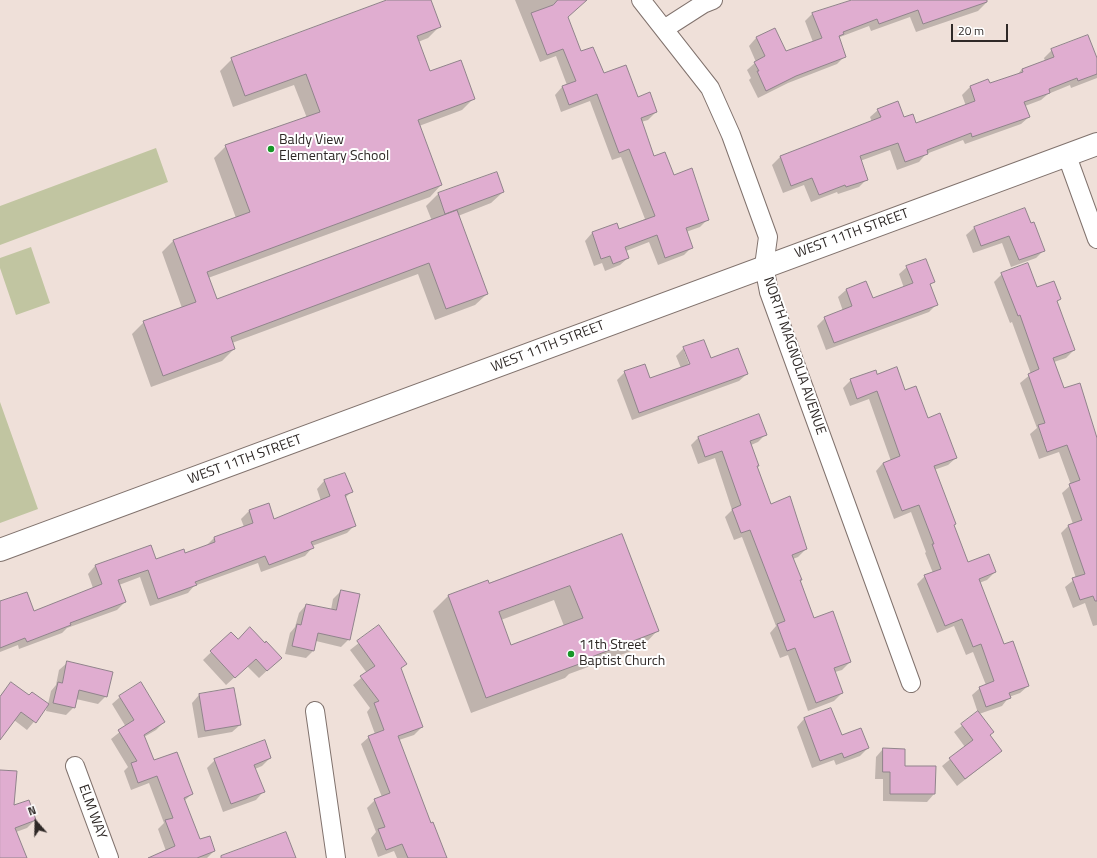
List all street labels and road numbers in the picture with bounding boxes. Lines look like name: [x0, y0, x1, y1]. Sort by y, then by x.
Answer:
street label: WEST 11TH STREET: [793, 206, 911, 262]
street label: NORTH MAGNOLIA AVENUE: [759, 275, 829, 437]
street label: WEST 11TH STREET: [489, 318, 607, 376]
street label: WEST 11TH STREET: [186, 432, 304, 488]
street label: ELM WAY: [74, 783, 110, 841]

